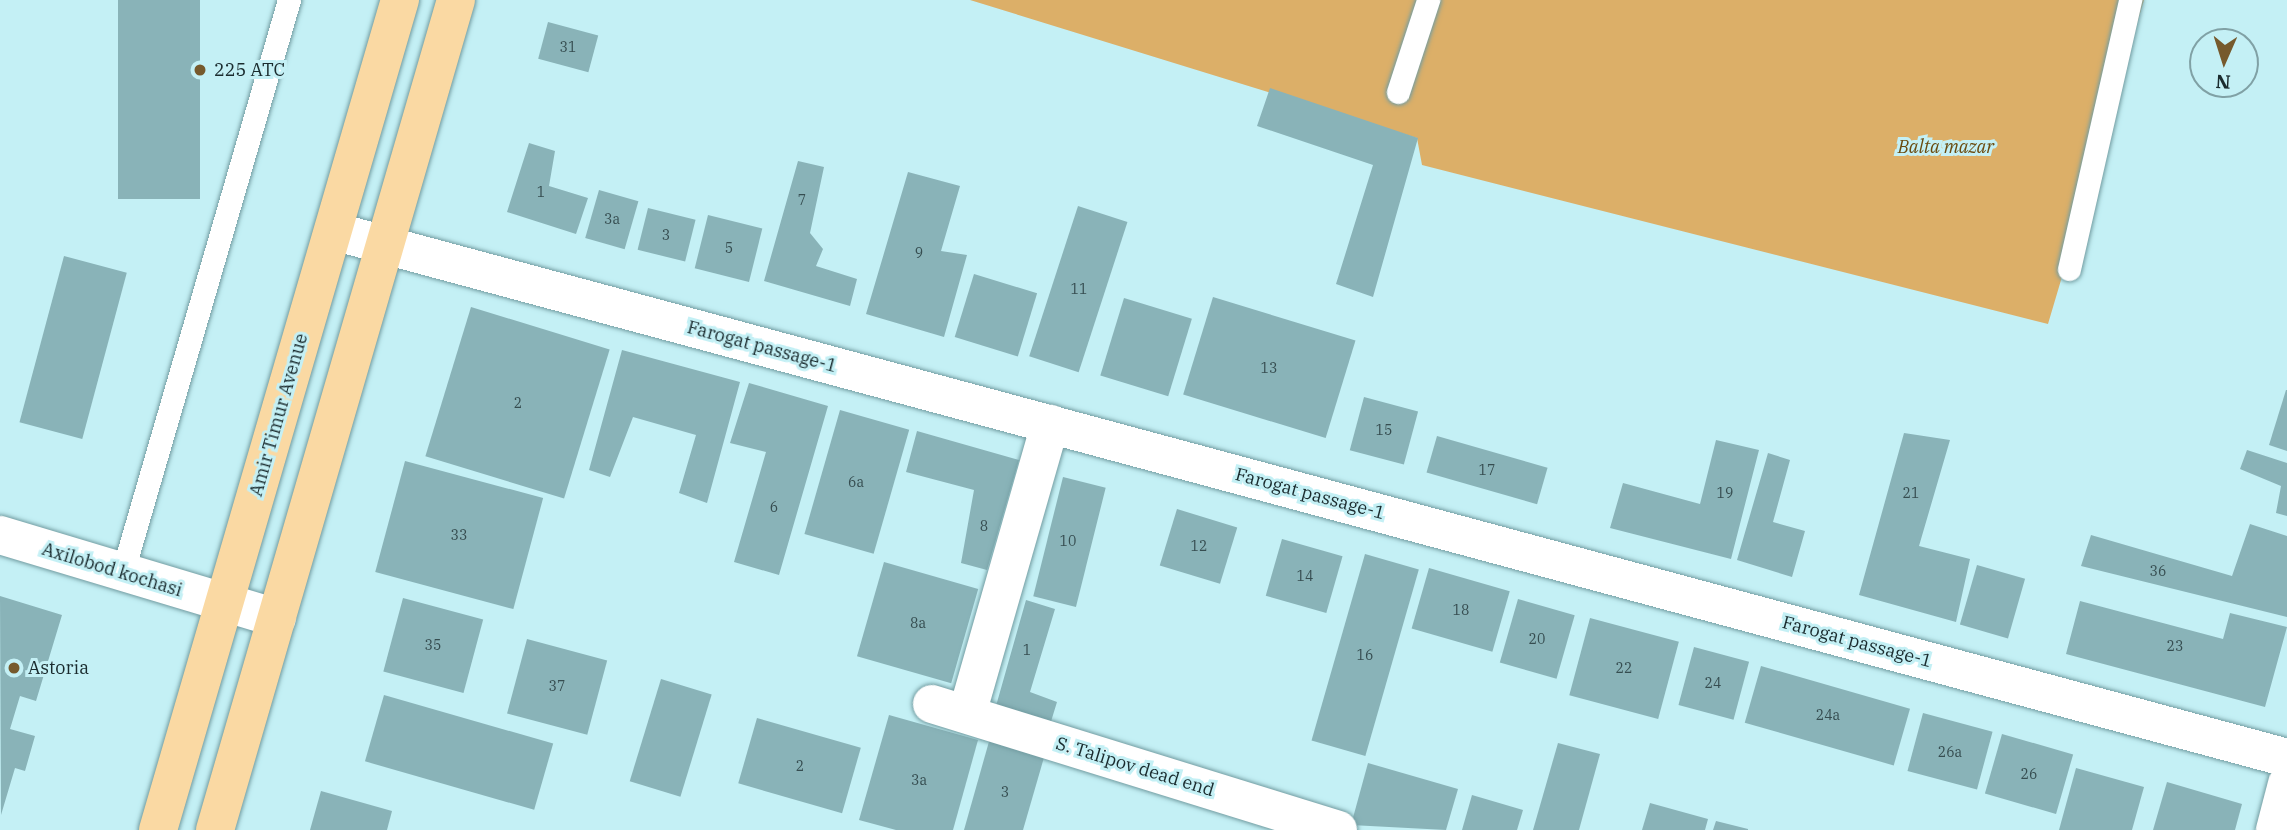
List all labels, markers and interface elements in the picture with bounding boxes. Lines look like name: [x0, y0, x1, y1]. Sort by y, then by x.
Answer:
north arrow: [2189, 28, 2259, 98]
house number: 31: [560, 39, 576, 55]
place label: 225 АТС: [214, 59, 285, 81]
marker: 225 АТС: [192, 62, 208, 78]
text: N: [2215, 70, 2231, 94]
park label: Balta mazar: [1898, 136, 1994, 158]
house number: 1: [537, 184, 545, 200]
house number: 7: [798, 192, 806, 208]
house number: 3а: [604, 211, 620, 227]
house number: 3: [662, 227, 670, 243]
house number: 5: [725, 240, 733, 256]
house number: 9: [915, 245, 923, 261]
house number: 11: [1071, 281, 1087, 297]
street label: Farogat passage-1: [685, 317, 839, 377]
street label: Amir Timur Avenue: [245, 331, 313, 499]
house number: 13: [1261, 360, 1277, 376]
house number: 2: [514, 395, 522, 411]
house number: 15: [1376, 422, 1392, 438]
house number: 17: [1479, 462, 1495, 478]
street label: Farogat passage-1: [1233, 464, 1387, 524]
house number: 6а: [848, 474, 864, 490]
house number: 19: [1717, 485, 1733, 501]
house number: 21: [1903, 485, 1919, 501]
house number: 6: [770, 499, 778, 515]
house number: 8: [980, 518, 988, 534]
house number: 33: [451, 527, 467, 543]
house number: 10: [1060, 533, 1076, 549]
street label: Axilobod kochasi: [39, 538, 185, 602]
house number: 12: [1191, 538, 1207, 554]
house number: 36: [2150, 563, 2166, 579]
house number: 14: [1297, 568, 1313, 584]
house number: 18: [1453, 602, 1469, 618]
street label: Farogat passage-1: [1780, 612, 1934, 672]
house number: 8а: [910, 615, 926, 631]
house number: 20: [1529, 631, 1545, 647]
house number: 35: [425, 637, 441, 653]
house number: 23: [2167, 638, 2183, 654]
house number: 1: [1023, 642, 1031, 658]
house number: 16: [1357, 647, 1373, 663]
place label: Astoria: [28, 657, 89, 679]
marker: Astoria: [6, 660, 22, 676]
house number: 22: [1616, 660, 1632, 676]
house number: 24: [1705, 675, 1721, 691]
house number: 37: [549, 678, 565, 694]
house number: 24а: [1816, 707, 1840, 723]
street label: S. Talipov dead end: [1053, 733, 1217, 801]
house number: 26а: [1938, 744, 1962, 760]
house number: 2: [796, 758, 804, 774]
house number: 26: [2021, 766, 2037, 782]
house number: 3а: [911, 772, 927, 788]
house number: 3: [1001, 784, 1009, 800]

